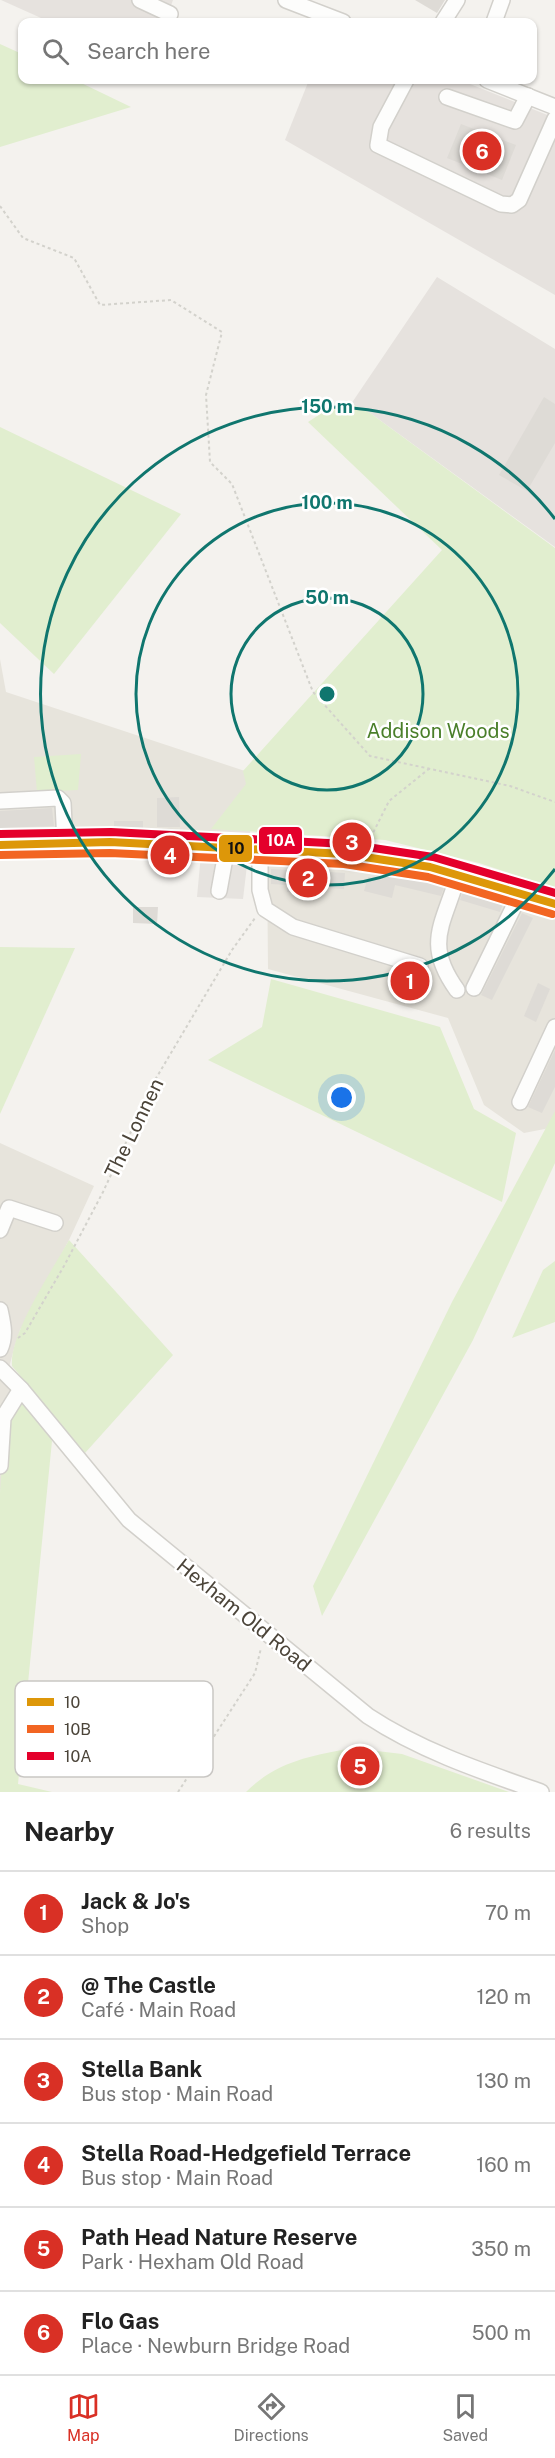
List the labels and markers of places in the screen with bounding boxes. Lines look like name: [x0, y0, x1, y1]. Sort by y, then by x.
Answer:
pin: 6: [462, 128, 502, 174]
centre of rings: [317, 684, 337, 704]
pin: 3: [332, 820, 372, 864]
pin: 4: [150, 832, 190, 878]
pin: 2: [288, 856, 328, 900]
pin: 1: [390, 958, 430, 1004]
pin: 5: [340, 1744, 380, 1788]

